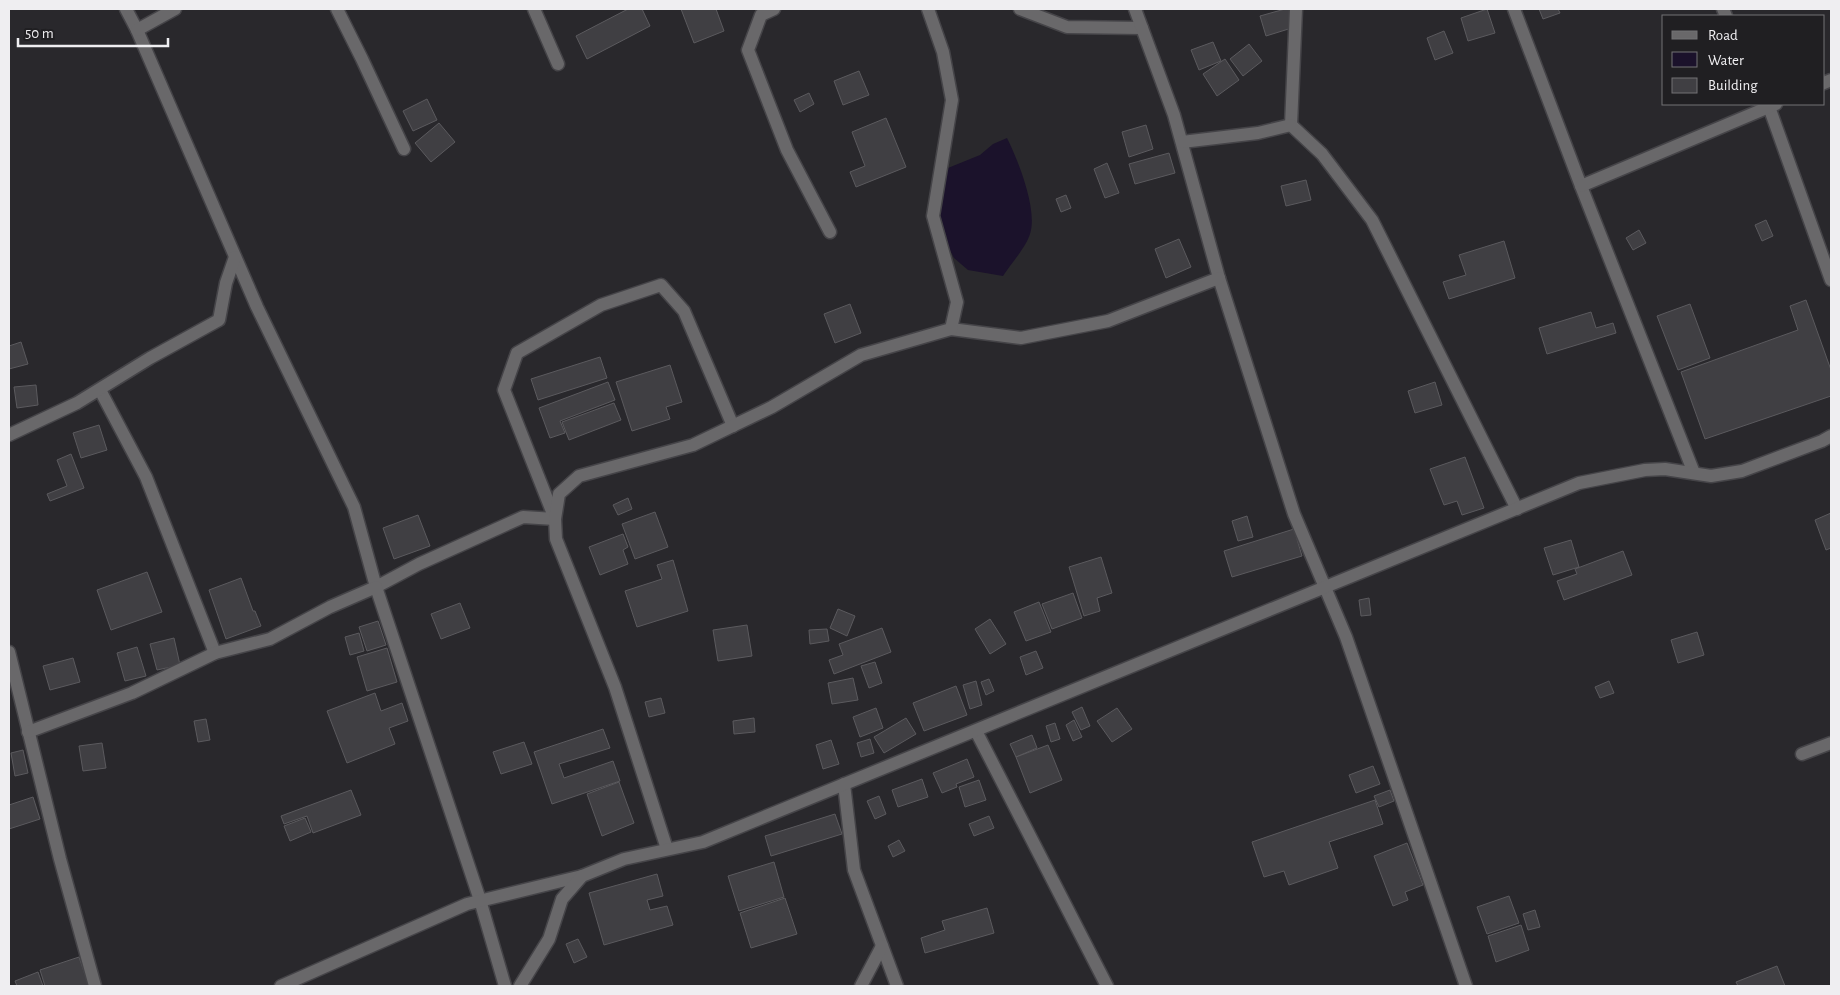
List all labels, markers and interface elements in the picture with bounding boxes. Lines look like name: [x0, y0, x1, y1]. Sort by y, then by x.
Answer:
scale bar: [18, 15, 168, 47]
legend: [1662, 15, 1825, 105]
text: 50 m: [25, 26, 54, 41]
text: Road: [1708, 28, 1738, 43]
text: Water: [1708, 53, 1744, 68]
text: Building: [1708, 78, 1758, 93]

